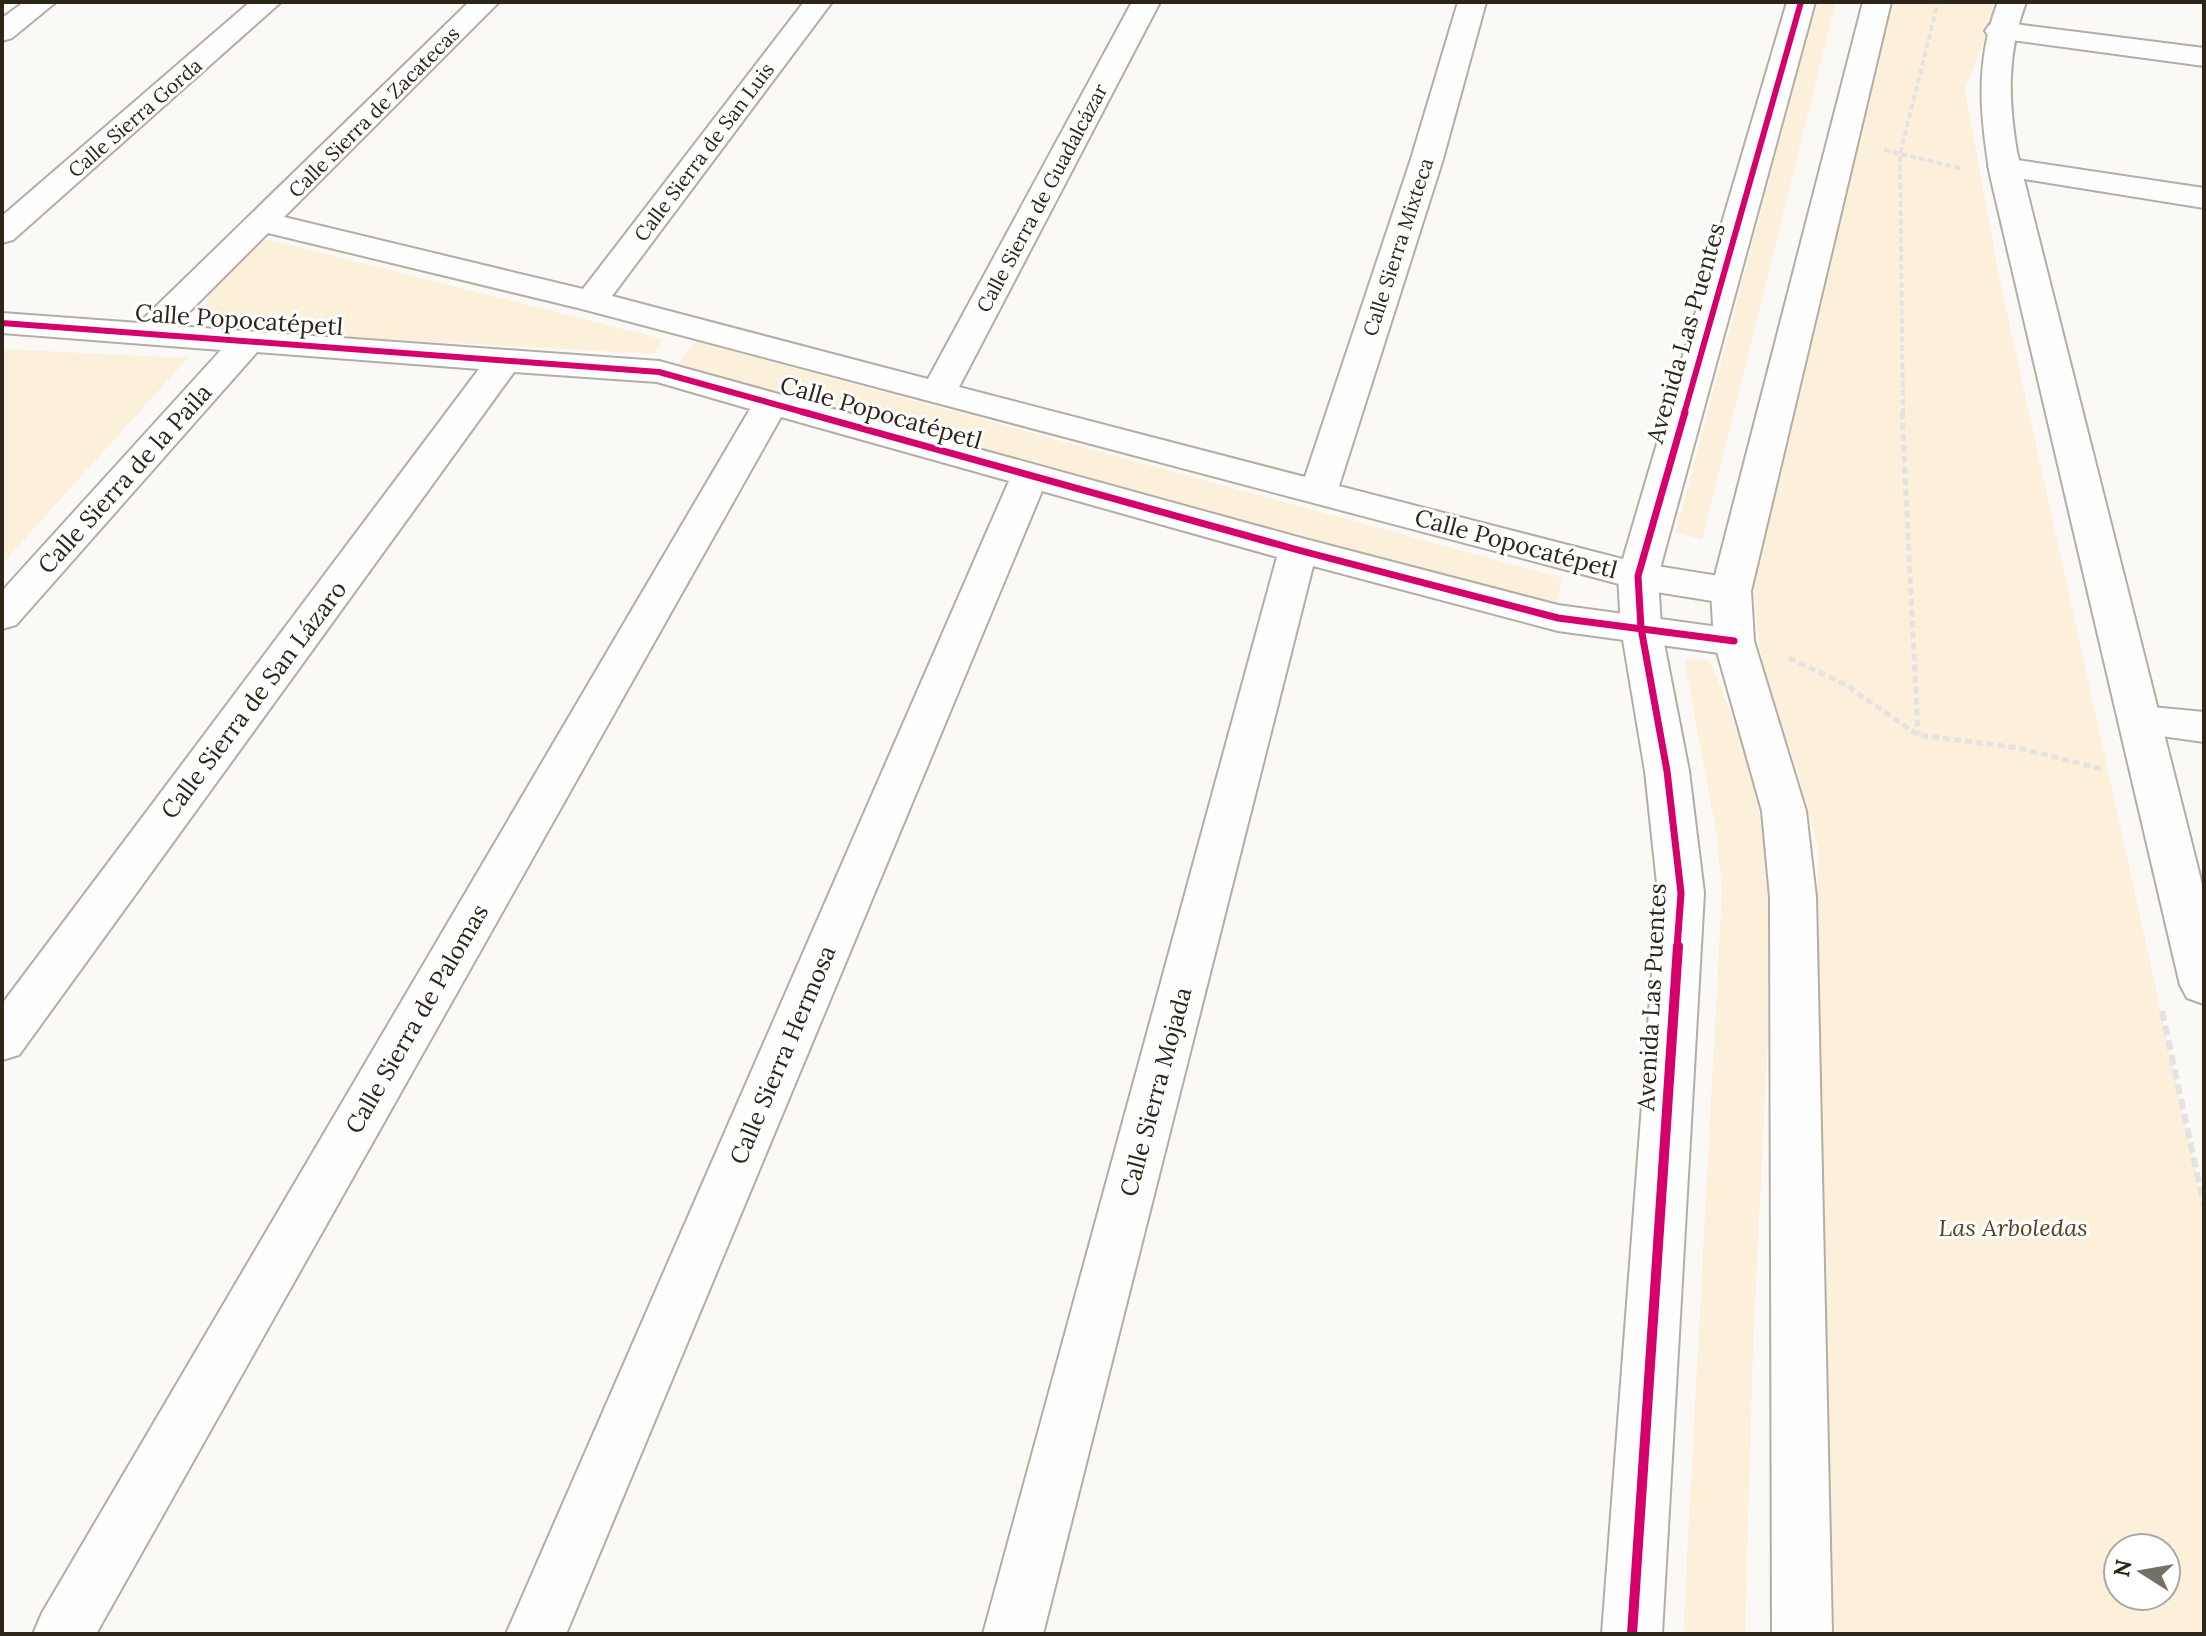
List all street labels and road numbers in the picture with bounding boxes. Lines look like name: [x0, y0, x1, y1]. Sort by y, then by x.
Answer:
street label: Calle Sierra de Zacatecas: [283, 21, 464, 202]
street label: Calle Sierra Gorda: [63, 53, 207, 183]
street label: Calle Sierra de San Luis: [628, 57, 779, 246]
street label: Calle Sierra de Guadalcázar: [971, 79, 1113, 316]
street label: Calle Sierra Mixteca: [1357, 155, 1438, 339]
street label: Avenida Las Puentes: [1639, 219, 1732, 448]
street label: Calle Popocatépetl: [134, 297, 344, 342]
street label: Calle Popocatépetl: [777, 369, 986, 456]
street label: Calle Sierra de la Paila: [31, 377, 218, 580]
street label: Calle Popocatépetl: [1411, 502, 1621, 585]
street label: Calle Sierra de San Lázaro: [154, 574, 353, 825]
street label: Avenida Las Puentes: [1630, 882, 1673, 1113]
street label: Calle Sierra de Palomas: [338, 898, 495, 1139]
street label: Calle Sierra Hermosa: [722, 941, 843, 1169]
street label: Calle Sierra Mojada: [1113, 984, 1198, 1200]

